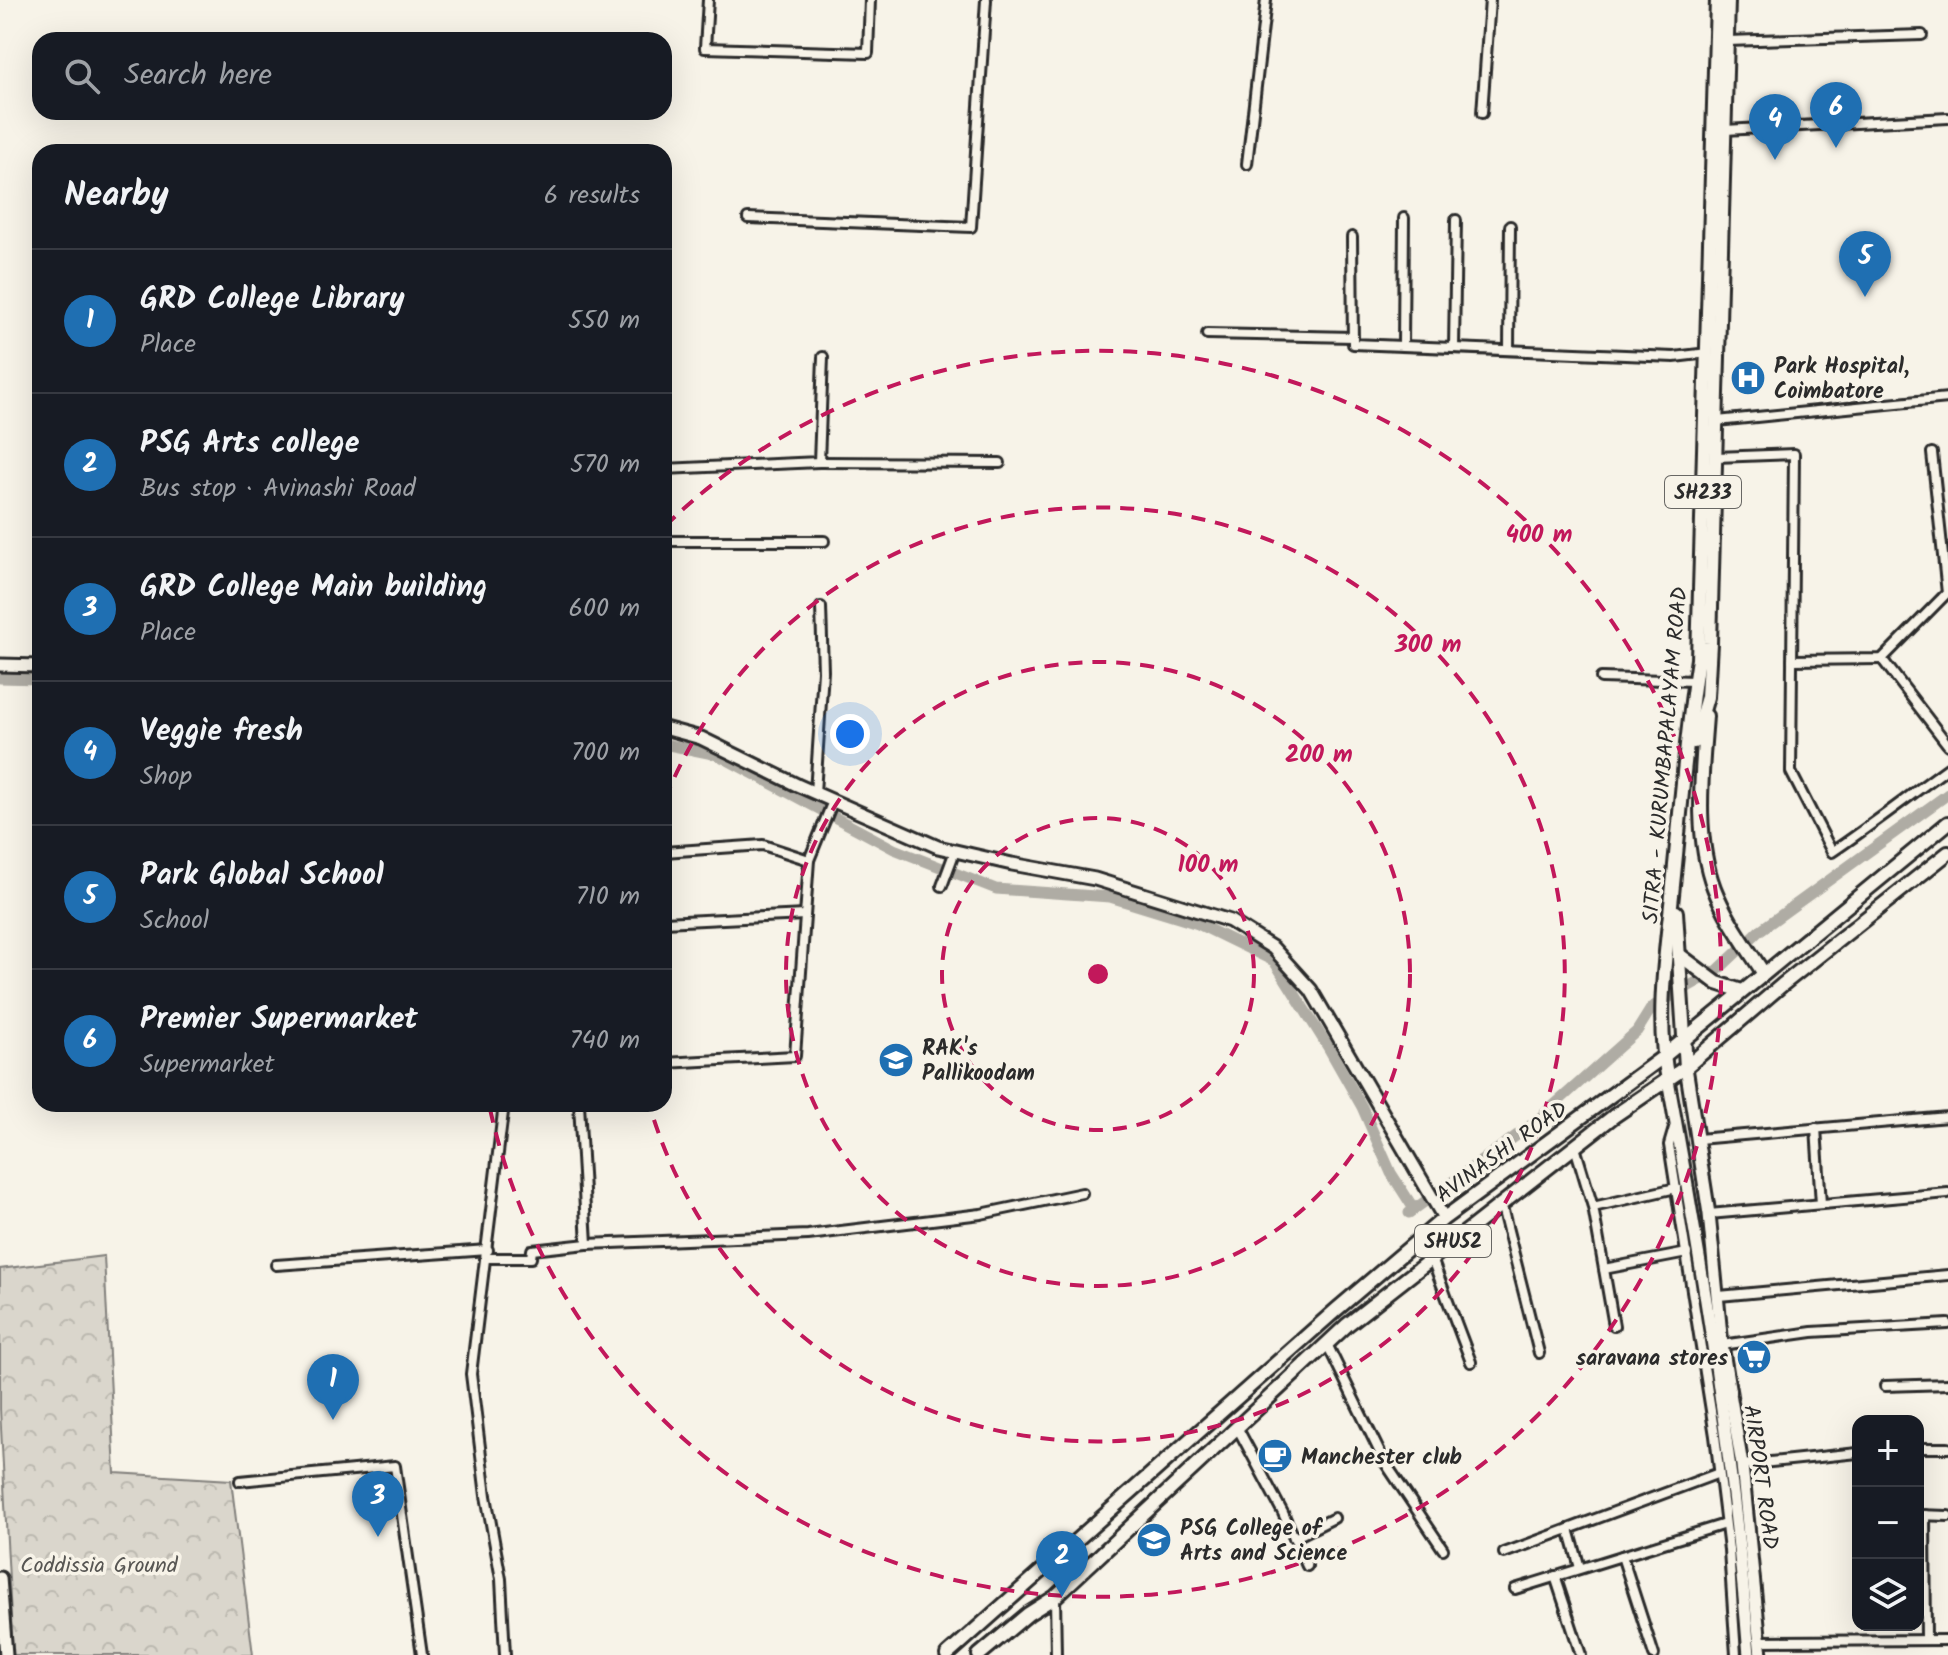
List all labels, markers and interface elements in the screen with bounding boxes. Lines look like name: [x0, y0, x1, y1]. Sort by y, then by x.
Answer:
search box: [32, 32, 672, 120]
text: Search here: [124, 52, 272, 100]
icon: search: [60, 54, 104, 98]
pin: 6: [1810, 82, 1862, 148]
pin: 4: [1749, 94, 1801, 160]
text: Nearby: [64, 169, 169, 223]
text: 6 results: [544, 175, 640, 217]
pin: 5: [1839, 231, 1891, 297]
text: GRD College Library: [140, 276, 405, 324]
text: 1: [86, 300, 94, 342]
text: 550 m: [568, 300, 640, 342]
text: Place: [140, 324, 196, 366]
place label: Park Hospital, Coimbatore: [1774, 350, 1910, 410]
hospital icon: Park Hospital, Coimbatore: [1729, 359, 1767, 397]
text: PSG Arts college: [140, 420, 359, 468]
text: 2: [82, 444, 98, 486]
text: 570 m: [570, 444, 640, 486]
text: Bus stop · Avinashi Road: [140, 468, 416, 510]
road number: SH233: [1665, 476, 1741, 508]
text: 400 m: [1506, 516, 1572, 555]
text: GRD College Main building: [140, 564, 487, 612]
street label: SITRA - KURUMBAPALAYAM ROAD: [1634, 585, 1699, 925]
text: 3: [83, 588, 97, 630]
text: 600 m: [568, 588, 640, 630]
text: Place: [140, 612, 196, 654]
text: 300 m: [1394, 626, 1461, 665]
text: Veggie fresh: [140, 708, 303, 756]
your location: [830, 714, 870, 754]
text: 4: [83, 732, 97, 774]
text: 700 m: [571, 732, 640, 774]
text: 200 m: [1285, 736, 1353, 775]
text: Shop: [140, 756, 192, 798]
text: 100 m: [1178, 846, 1238, 885]
text: Park Global School: [140, 852, 384, 900]
text: 5: [83, 876, 97, 918]
text: 710 m: [576, 876, 640, 918]
text: School: [140, 900, 209, 942]
centre of rings: [1084, 960, 1112, 988]
text: Premier Supermarket: [140, 996, 418, 1044]
text: 6: [83, 1020, 97, 1062]
text: 740 m: [570, 1020, 640, 1062]
place label: RAK's Pallikoodam: [922, 1032, 1035, 1092]
school or university icon: RAK's Pallikoodam: [877, 1041, 915, 1079]
text: Supermarket: [140, 1044, 275, 1086]
street label: AVINASHI ROAD: [1429, 1093, 1576, 1213]
road number: SHU52: [1415, 1225, 1491, 1257]
supermarket icon: saravana stores: [1735, 1338, 1773, 1376]
place label: saravana stores: [1576, 1342, 1729, 1377]
pin: 1: [307, 1354, 359, 1420]
street label: AIRPORT ROAD: [1732, 1403, 1787, 1552]
map controls: [1852, 1415, 1924, 1631]
button: +: [1852, 1415, 1924, 1487]
cafe icon: Manchester club: [1256, 1437, 1294, 1475]
place label: Manchester club: [1301, 1441, 1462, 1476]
pin: 3: [352, 1471, 404, 1537]
button: −: [1852, 1487, 1924, 1559]
place label: PSG College of Arts and Science: [1180, 1512, 1348, 1572]
school or university icon: PSG College of Arts and Science: [1135, 1521, 1173, 1559]
pin: 2: [1036, 1531, 1088, 1597]
park label: Coddissia Ground: [20, 1549, 179, 1584]
button: layers: [1852, 1559, 1924, 1631]

